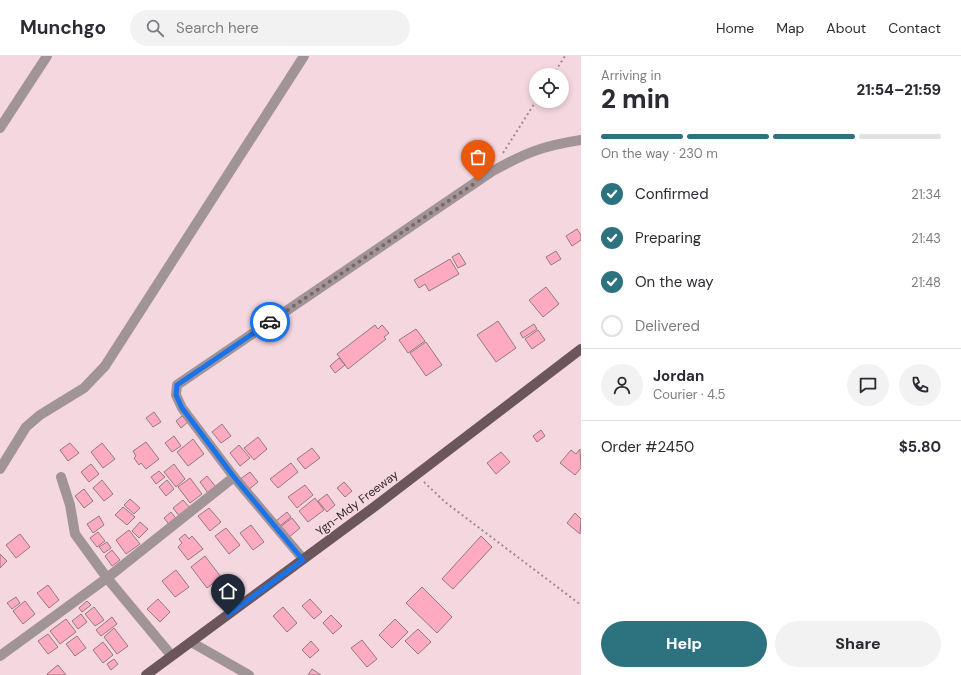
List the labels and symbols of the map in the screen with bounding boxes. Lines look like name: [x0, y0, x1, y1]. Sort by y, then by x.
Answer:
pin: [461, 140, 495, 181]
courier: [250, 302, 290, 342]
street label: Ygn-Mdy Freeway: [312, 466, 402, 539]
pin: [211, 574, 245, 615]

